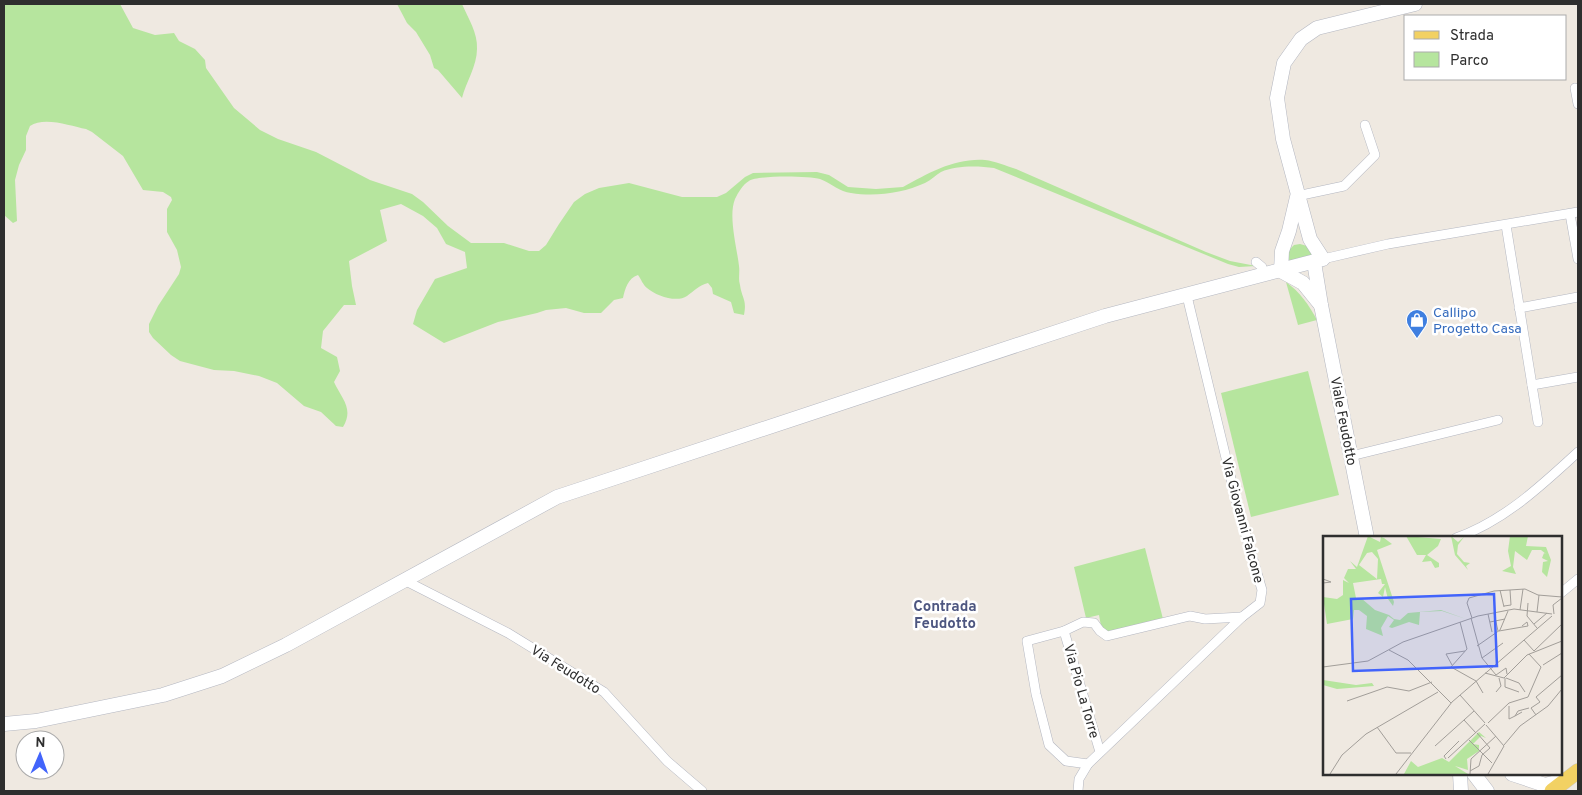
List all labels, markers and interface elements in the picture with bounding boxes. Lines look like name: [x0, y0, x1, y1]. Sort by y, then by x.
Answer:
legend: [1404, 15, 1567, 80]
text: Strada: [1450, 27, 1494, 46]
text: Parco: [1450, 52, 1489, 71]
place label: Callipo Progetto Casa: [1433, 305, 1522, 338]
shop icon: Callipo Progetto Casa: [1405, 308, 1429, 339]
street label: Viale Feudotto: [1326, 375, 1360, 467]
street label: Via Giovanni Falcone: [1217, 456, 1267, 585]
inset map: [1323, 536, 1562, 775]
district label: Contrada Feudotto: [913, 598, 977, 634]
street label: Via Feudotto: [527, 642, 603, 699]
street label: Via Pio La Torre: [1059, 642, 1102, 741]
north arrow: [15, 730, 65, 780]
text: N: [35, 735, 46, 752]

